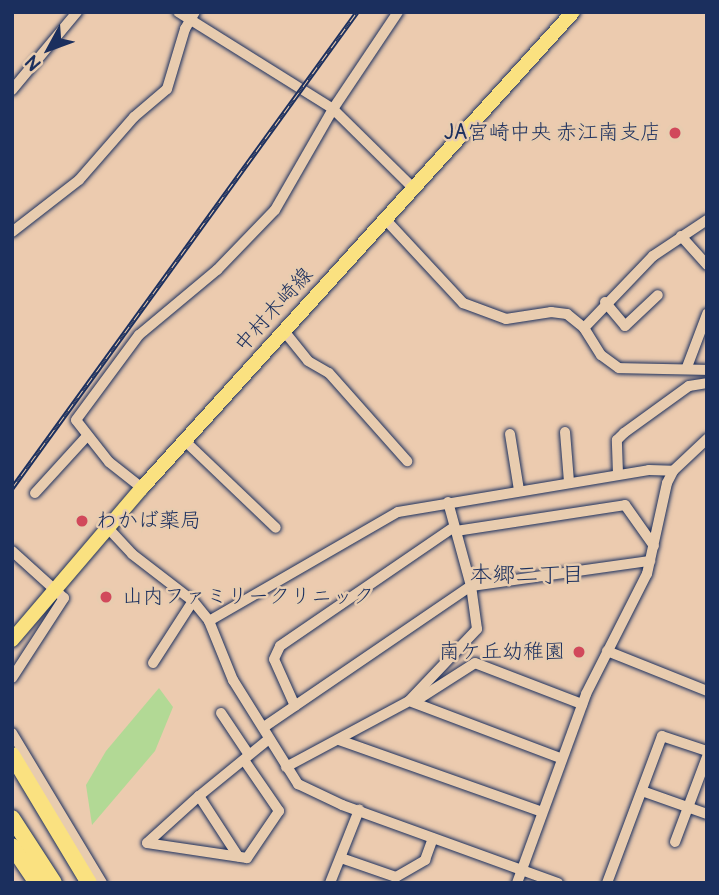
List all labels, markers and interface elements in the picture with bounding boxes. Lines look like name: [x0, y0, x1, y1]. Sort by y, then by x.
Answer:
north arrow: [14, 14, 84, 84]
text: N: [20, 50, 46, 76]
place label: JA宮崎中央 赤江南支店: [444, 120, 661, 146]
marker: JA宮崎中央 赤江南支店: [667, 125, 683, 141]
street label: 中村木崎線: [230, 263, 318, 357]
place label: わかば薬局: [96, 508, 201, 534]
marker: わかば薬局: [74, 513, 90, 529]
district label: 本郷二丁目: [470, 561, 584, 589]
place label: 山内ファミリークリニック: [122, 584, 374, 610]
marker: 山内ファミリークリニック: [96, 587, 116, 607]
place label: 南ケ丘幼稚園: [439, 639, 565, 665]
marker: 南ケ丘幼稚園: [571, 644, 587, 660]

